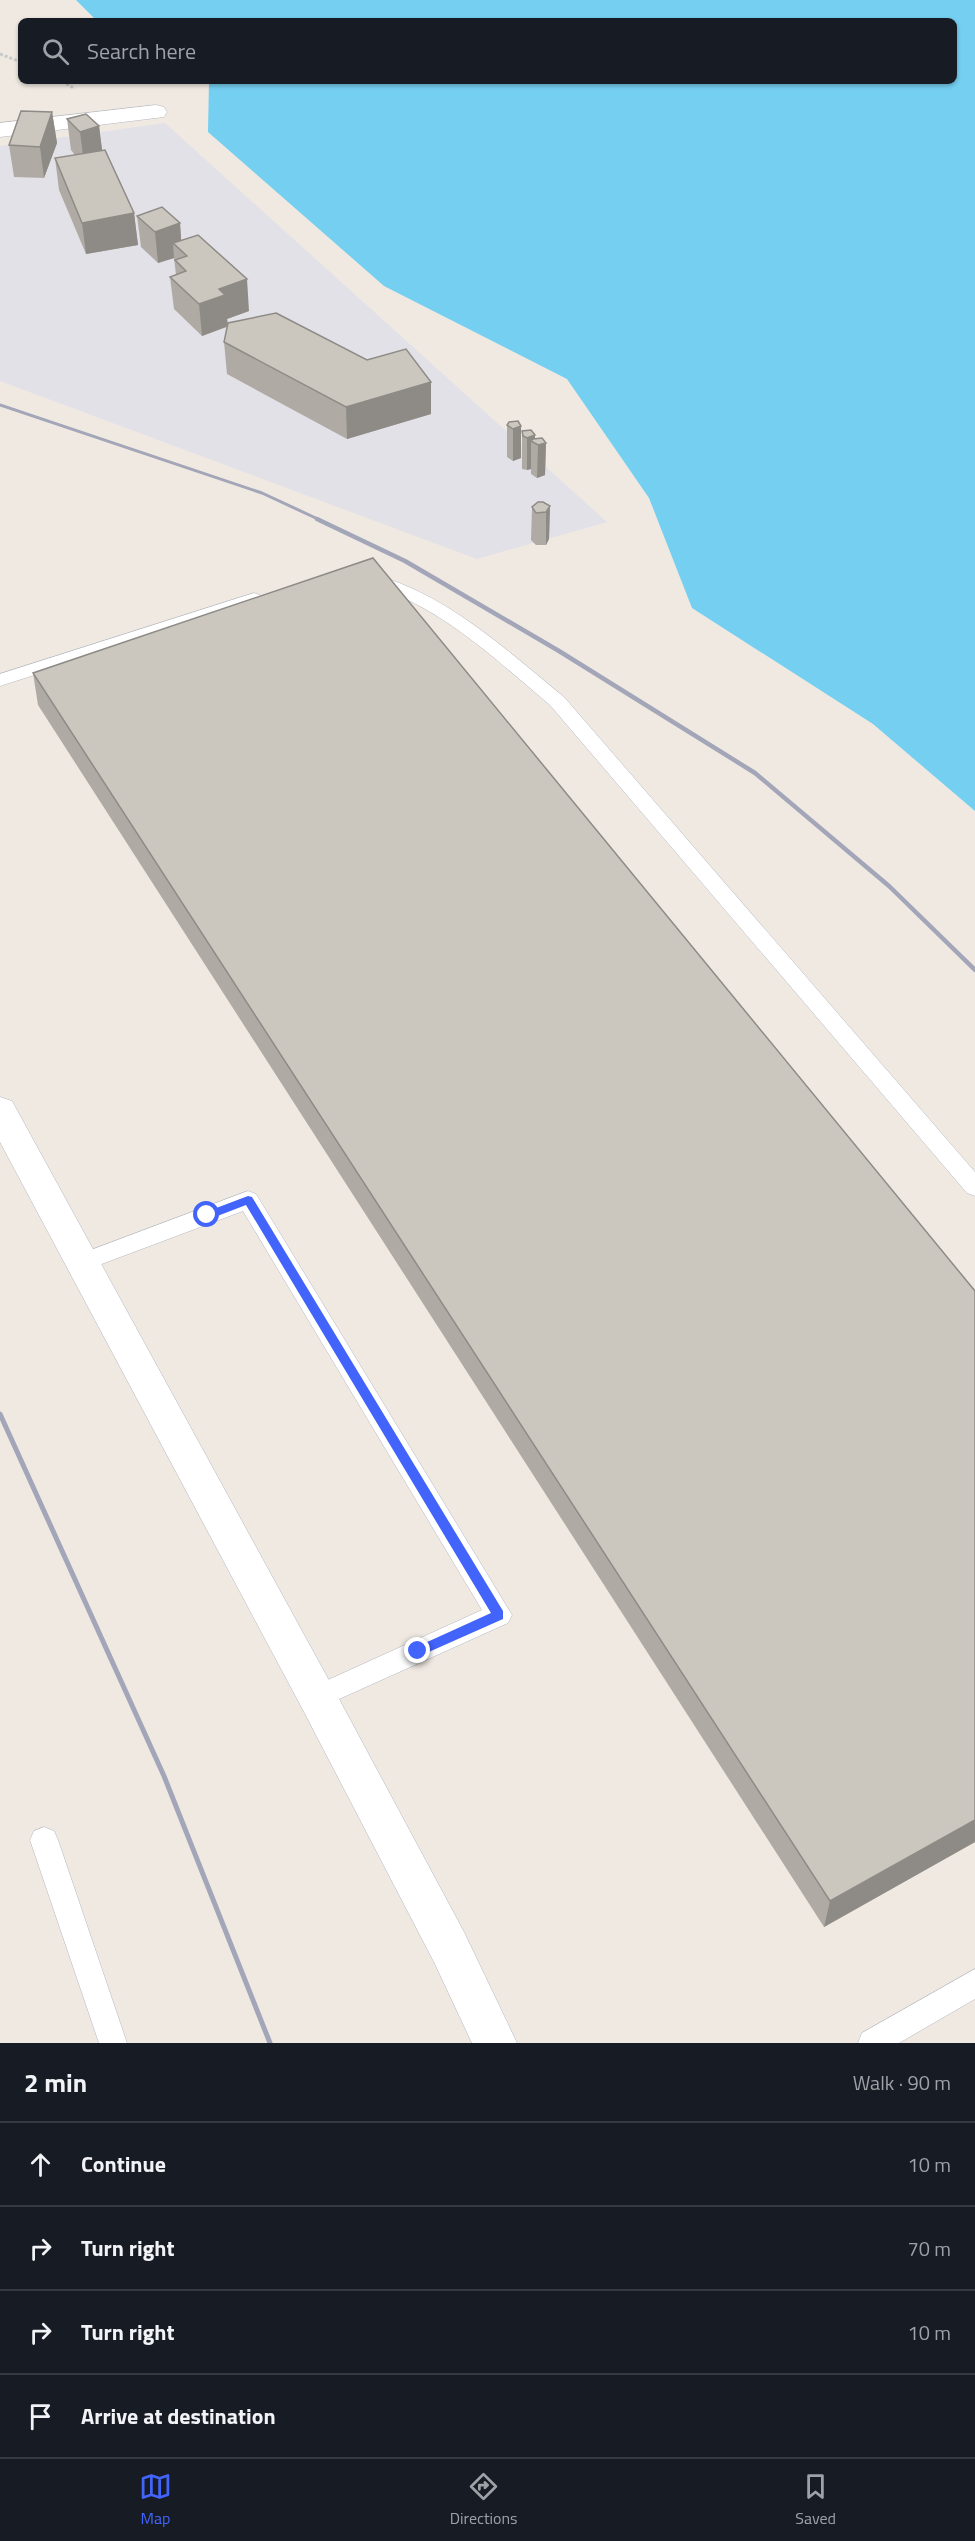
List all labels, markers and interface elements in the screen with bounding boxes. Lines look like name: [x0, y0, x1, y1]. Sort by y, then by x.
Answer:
search box: [18, 18, 957, 84]
text: Search here: [87, 34, 196, 68]
icon: search: [39, 35, 72, 68]
route start: [193, 1201, 219, 1227]
route end: [404, 1637, 430, 1663]
text: 2 min: [24, 2063, 87, 2102]
text: Walk · 90 m: [853, 2067, 951, 2098]
text: Continue: [81, 2147, 166, 2181]
icon: ahead: [24, 2148, 57, 2181]
text: 10 m: [907, 2149, 951, 2180]
text: Turn right: [81, 2231, 175, 2265]
icon: right: [24, 2232, 57, 2265]
text: 70 m: [907, 2233, 951, 2264]
text: Turn right: [81, 2315, 175, 2349]
icon: right: [24, 2316, 57, 2349]
text: 10 m: [907, 2317, 951, 2348]
text: Arrive at destination: [81, 2399, 276, 2433]
icon: arrive: [24, 2400, 57, 2433]
tab: Map: [139, 2470, 172, 2530]
tab: Directions: [450, 2470, 518, 2530]
tab: Saved: [795, 2470, 836, 2530]

